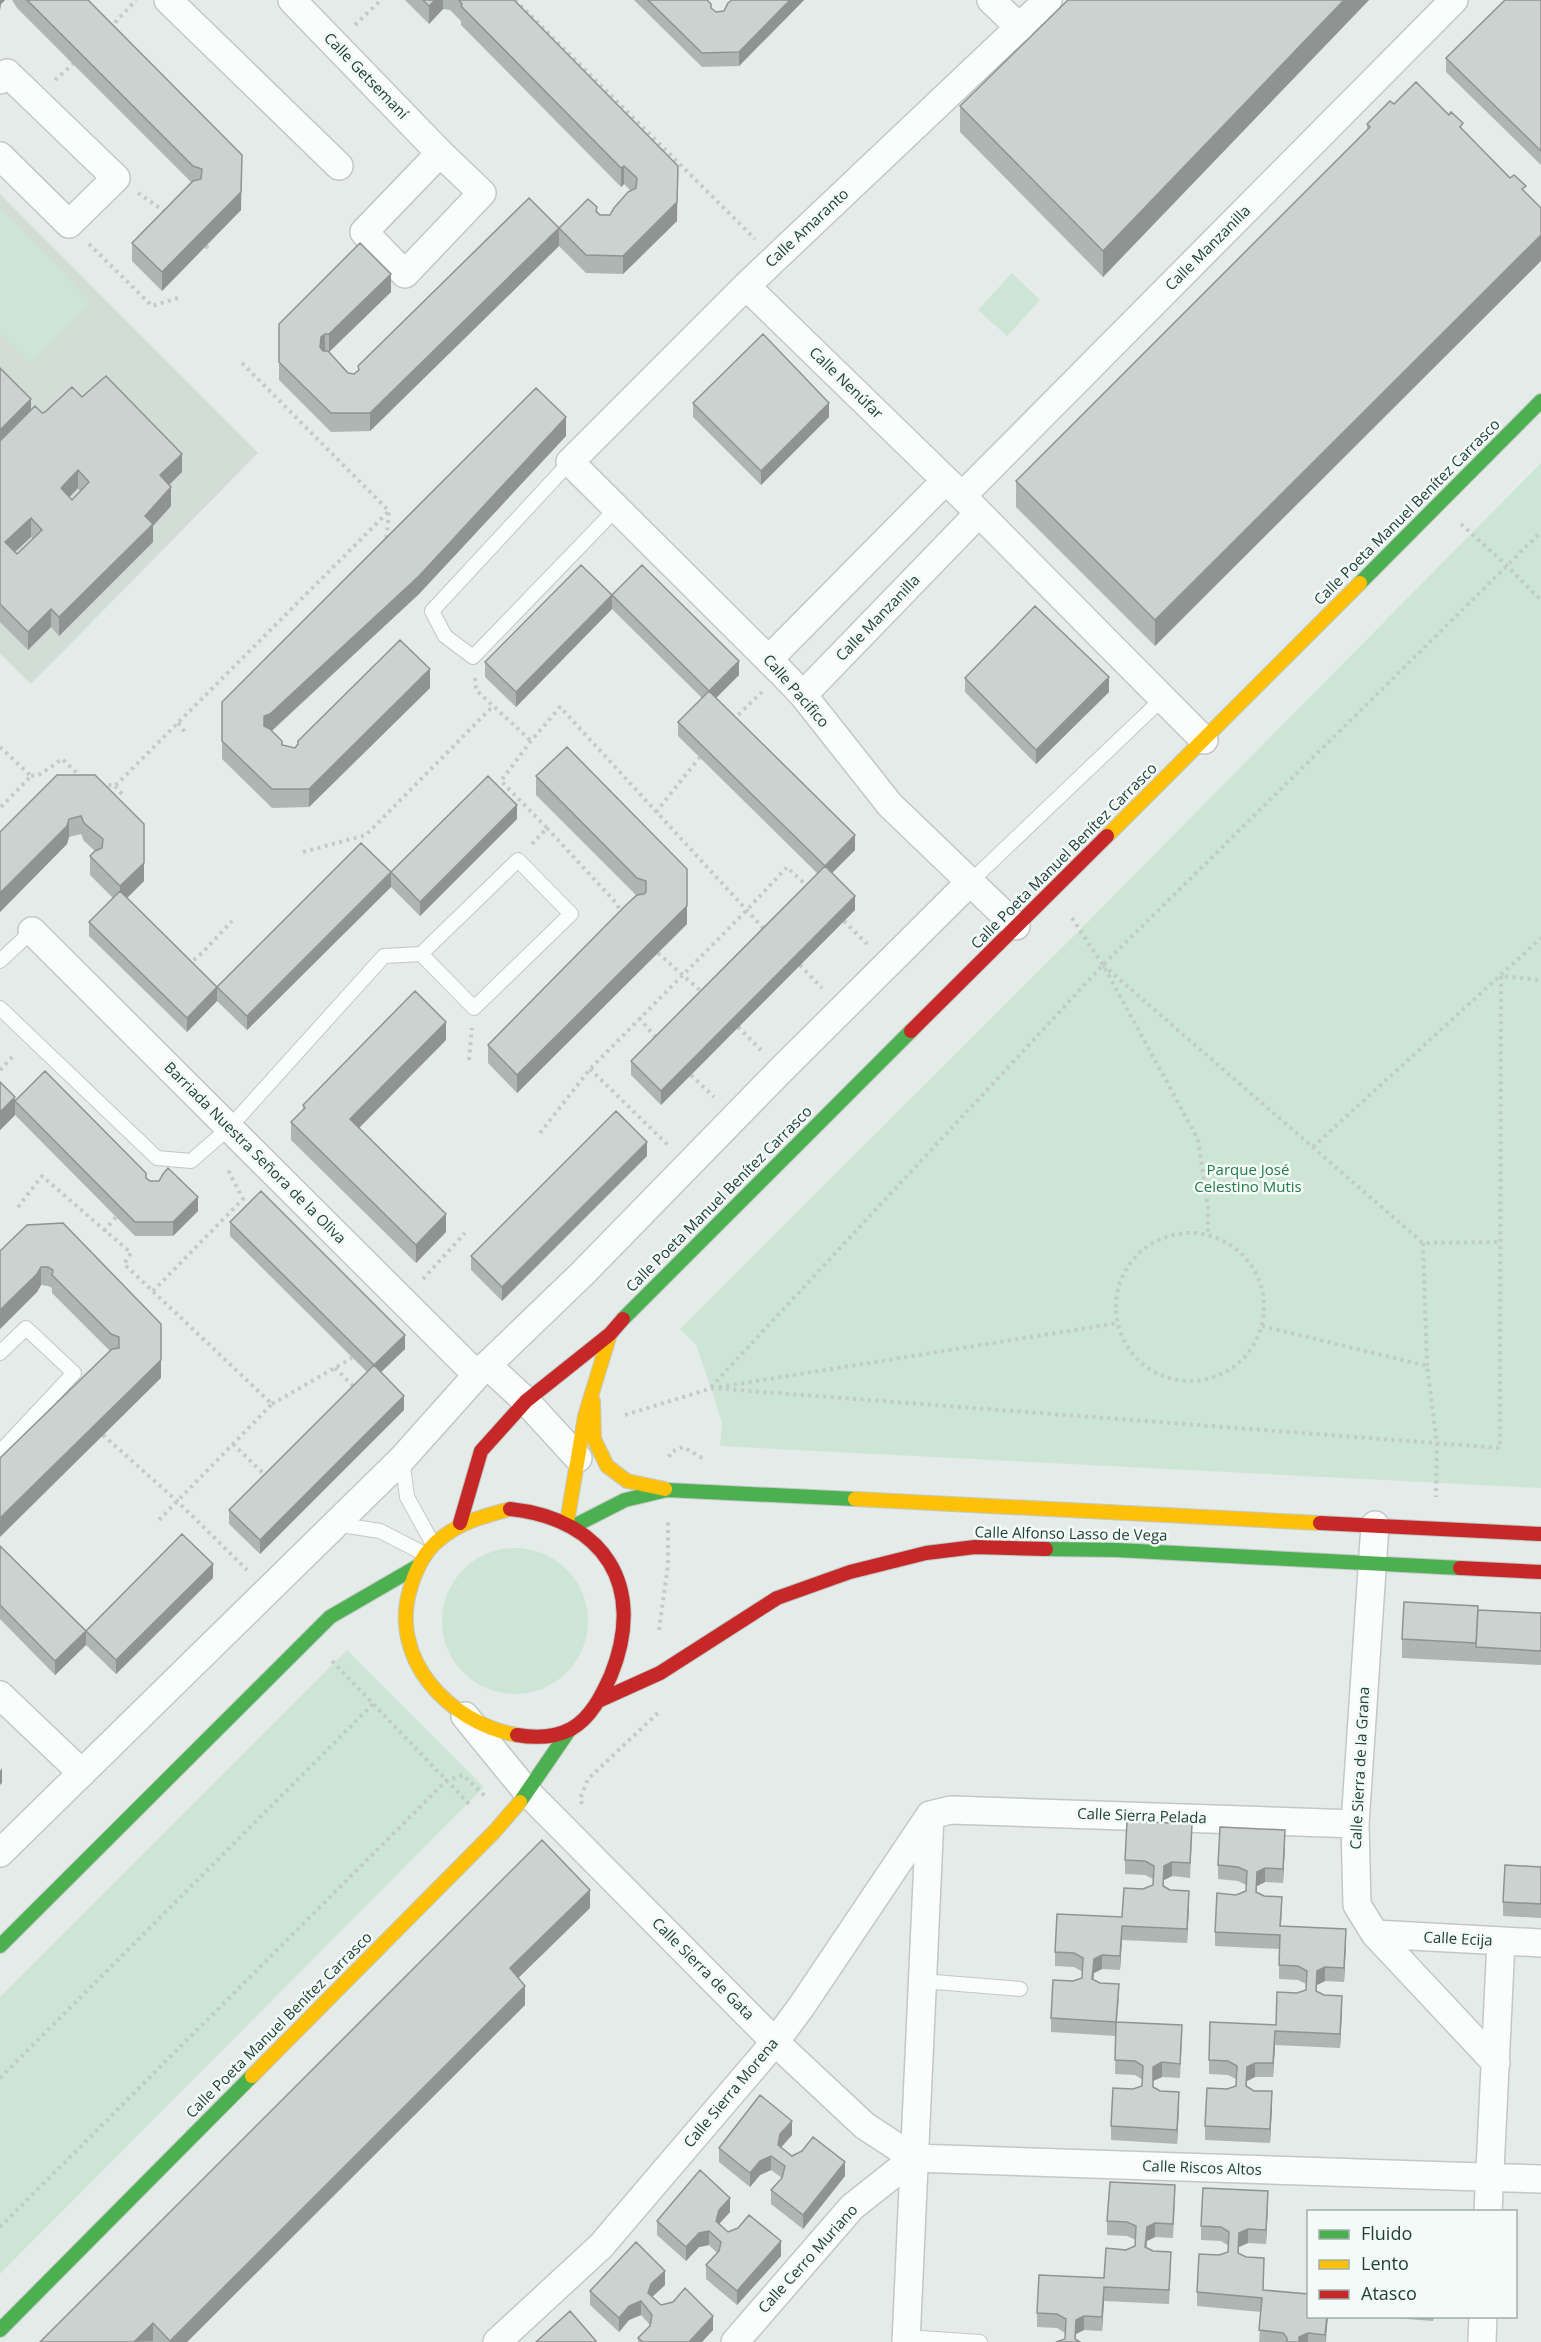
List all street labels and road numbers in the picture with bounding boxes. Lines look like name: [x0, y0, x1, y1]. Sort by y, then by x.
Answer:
street label: Calle Getsemaní: [320, 28, 414, 124]
street label: Calle Amaranto: [760, 183, 852, 271]
street label: Calle Manzanilla: [1160, 200, 1254, 294]
street label: Calle Nenúfar: [805, 342, 888, 423]
street label: Calle Poeta Manuel Benítez Carrasco: [1309, 414, 1504, 609]
street label: Calle Manzanilla: [831, 570, 924, 665]
street label: Calle Pacifico: [759, 649, 834, 731]
street label: Calle Poeta Manuel Benítez Carrasco: [966, 758, 1161, 953]
street label: Barriada Nuestra Señora de la Oliva: [160, 1057, 351, 1248]
street label: Calle Poeta Manuel Benítez Carrasco: [621, 1101, 816, 1296]
street label: Calle Alfonso Lasso de Vega: [974, 1521, 1168, 1545]
street label: Calle Sierra de la Grana: [1345, 1686, 1373, 1850]
street label: Calle Sierra Pelada: [1077, 1803, 1207, 1827]
street label: Calle Sierra de Gata: [648, 1913, 759, 2024]
street label: Calle Ecija: [1423, 1926, 1493, 1950]
street label: Calle Poeta Manuel Benítez Carrasco: [181, 1927, 376, 2122]
street label: Calle Sierra Morena: [678, 2033, 782, 2151]
street label: Calle Riscos Altos: [1142, 2155, 1262, 2179]
street label: Calle Cerro Muriano: [753, 2200, 861, 2317]

